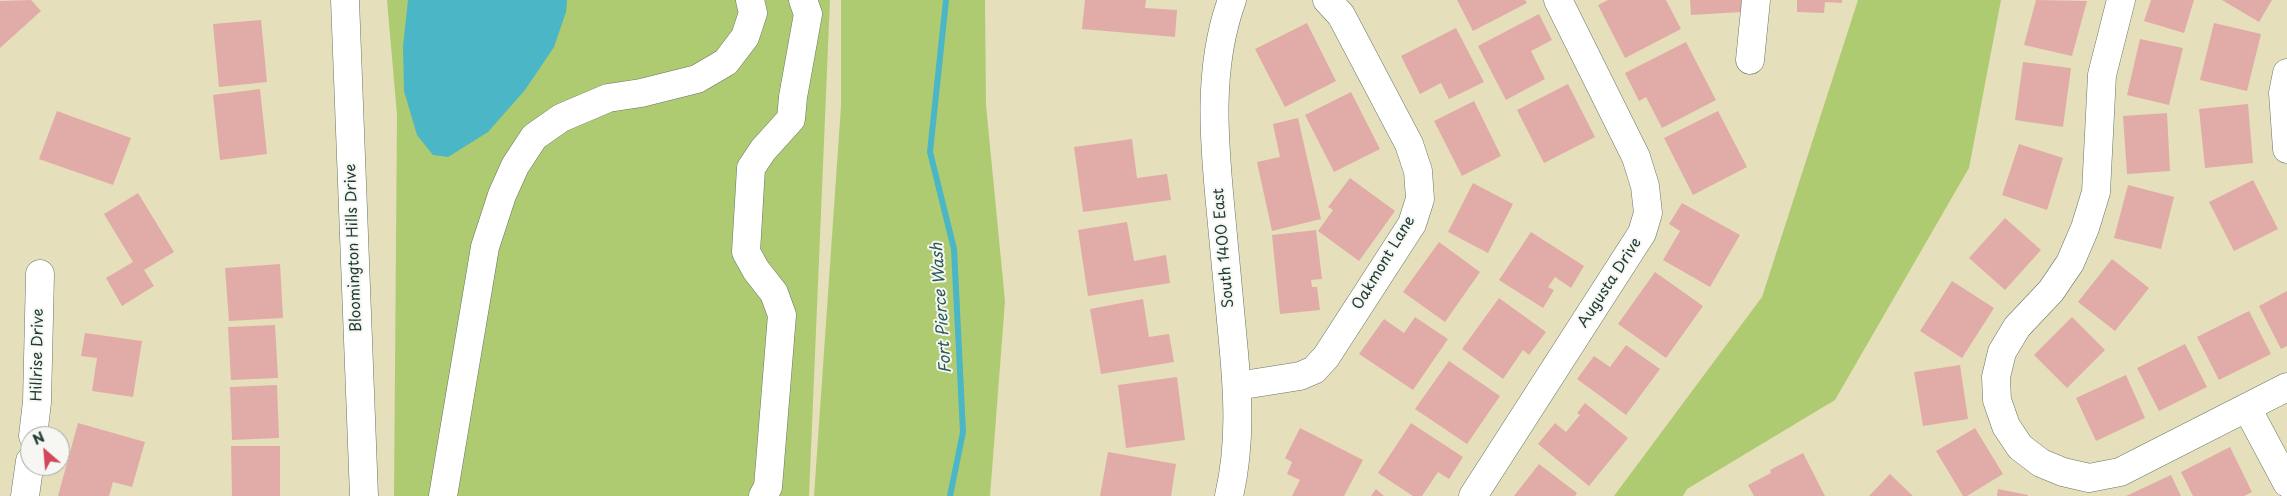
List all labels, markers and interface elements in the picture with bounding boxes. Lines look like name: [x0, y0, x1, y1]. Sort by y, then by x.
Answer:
street label: Bloomington Hills Drive: [342, 163, 366, 333]
street label: South 1400 East: [1210, 187, 1238, 309]
street label: Oakmont Lane: [1349, 213, 1419, 313]
street label: Augusta Drive: [1574, 235, 1646, 331]
water label: Fort Pierce Wash: [928, 242, 956, 374]
street label: Hillrise Drive: [28, 308, 48, 402]
north arrow: [20, 426, 70, 476]
text: N: [29, 426, 48, 450]

